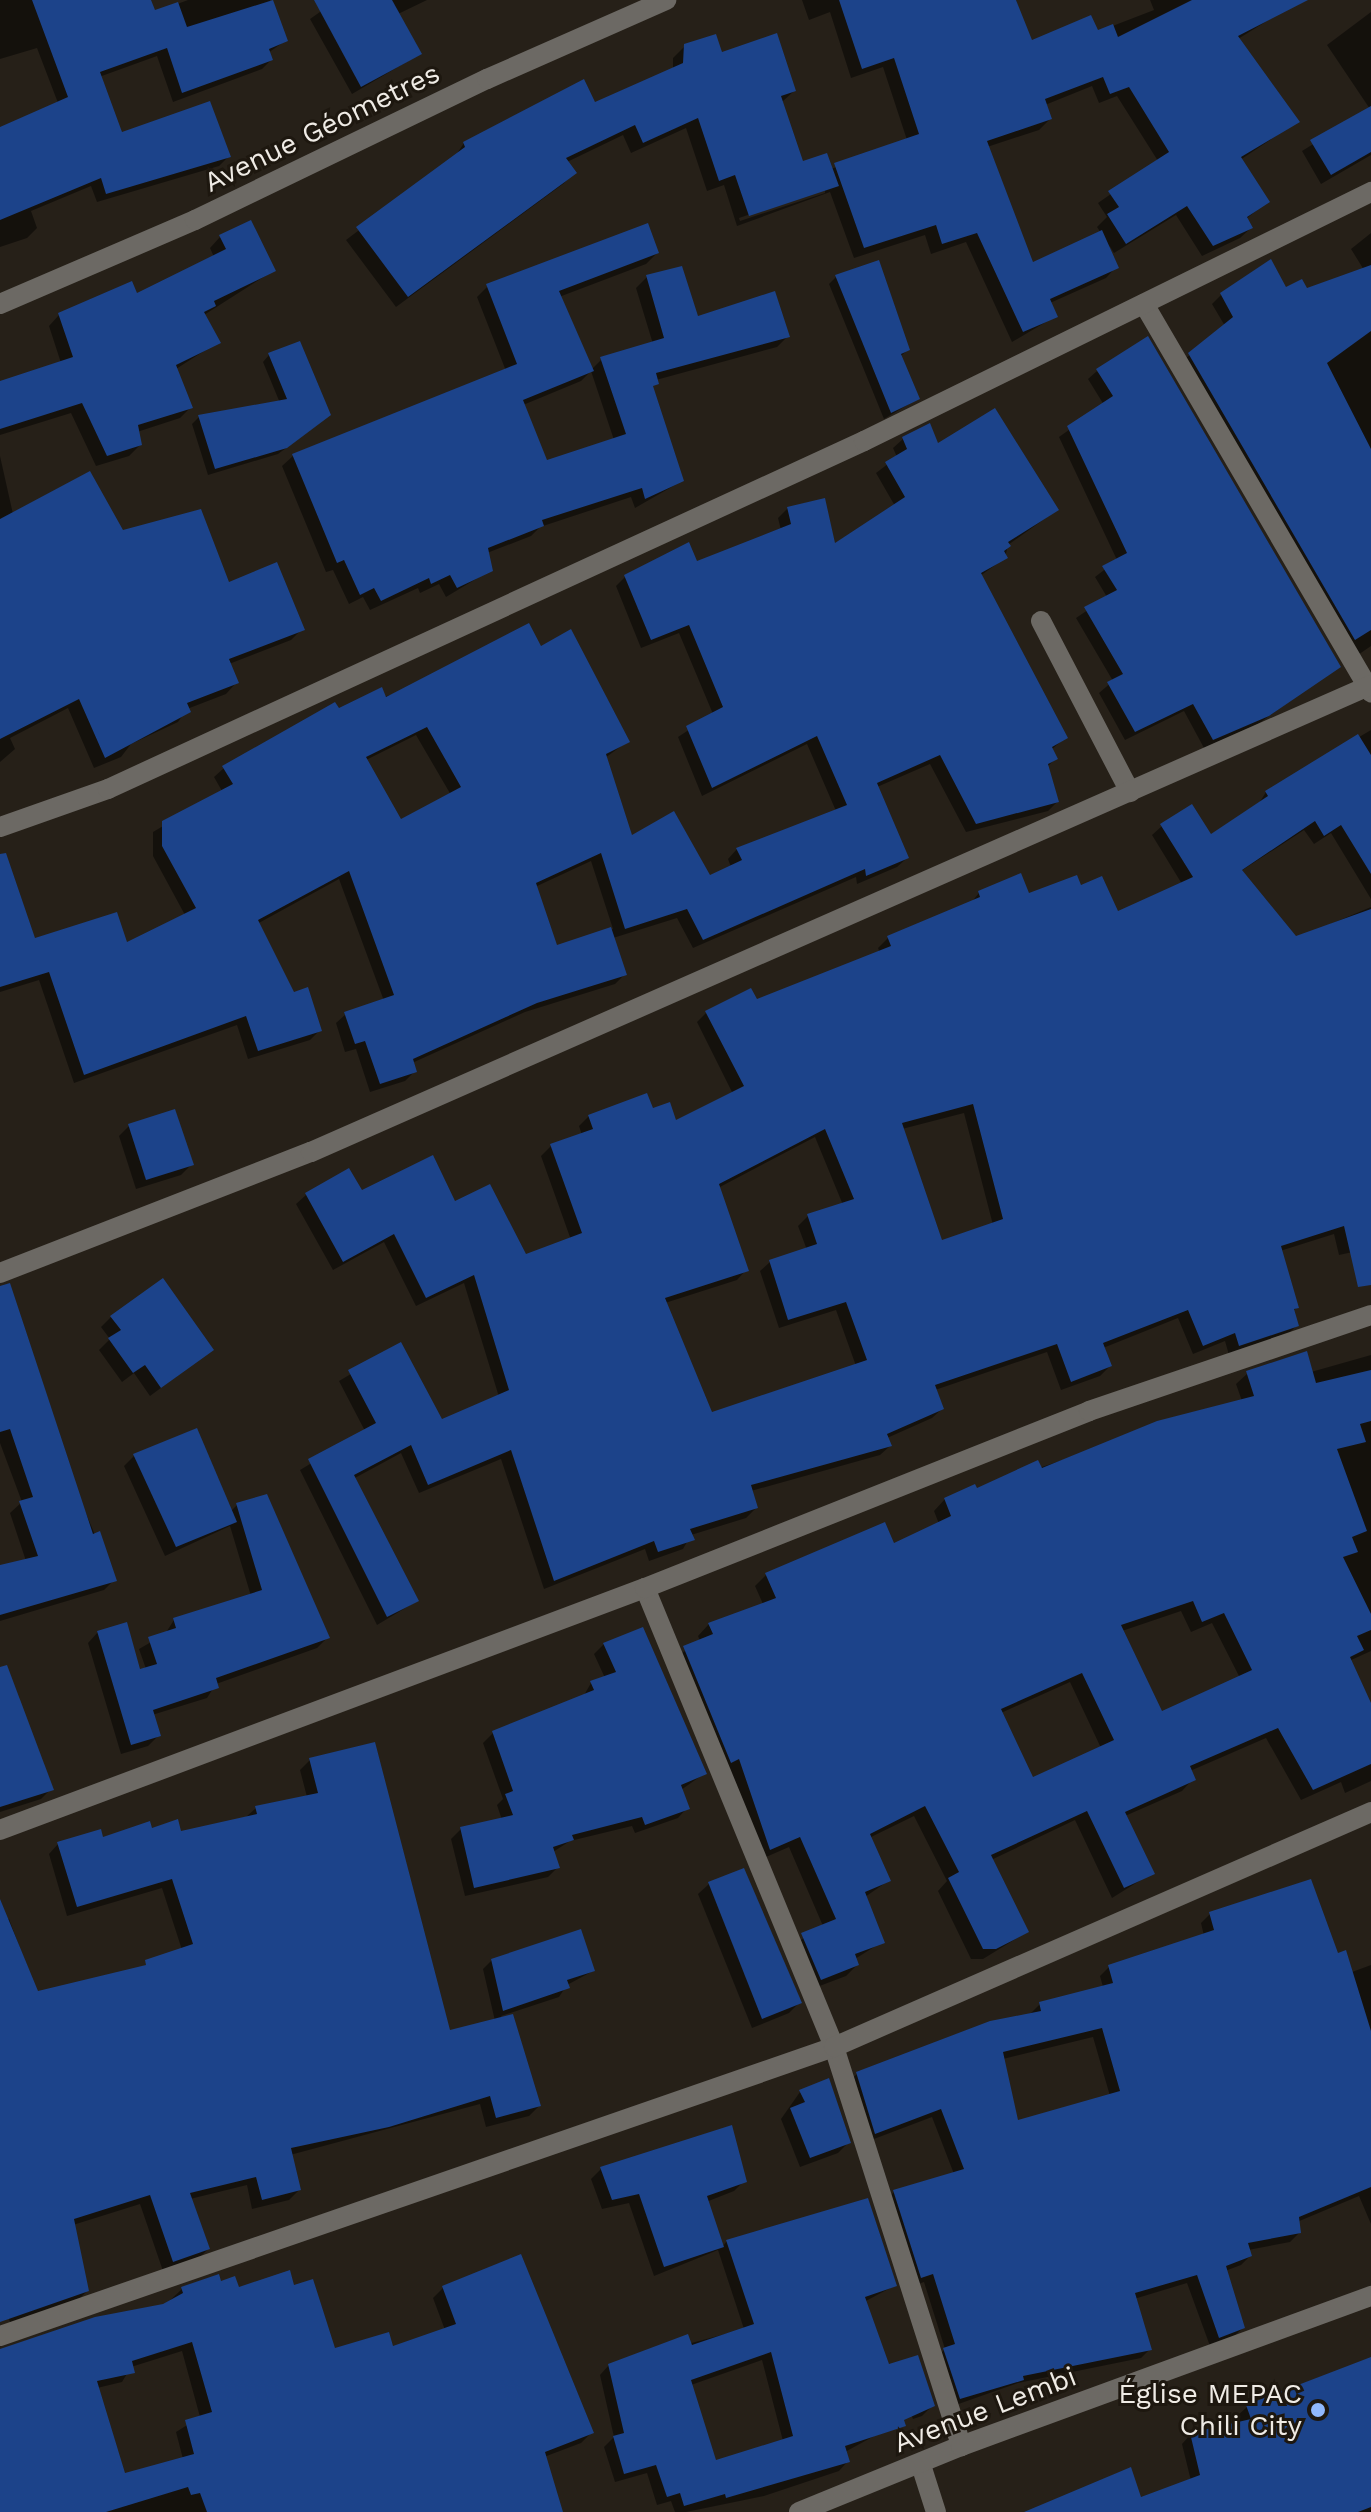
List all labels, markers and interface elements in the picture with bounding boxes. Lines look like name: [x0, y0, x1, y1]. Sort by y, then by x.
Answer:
street label: Avenue Géometres: [199, 56, 445, 200]
street label: Avenue Lembi: [889, 2360, 1081, 2460]
place label: Église MEPAC Chili City: [1118, 2377, 1302, 2443]
marker: Église MEPAC Chili City: [1309, 2401, 1327, 2419]

